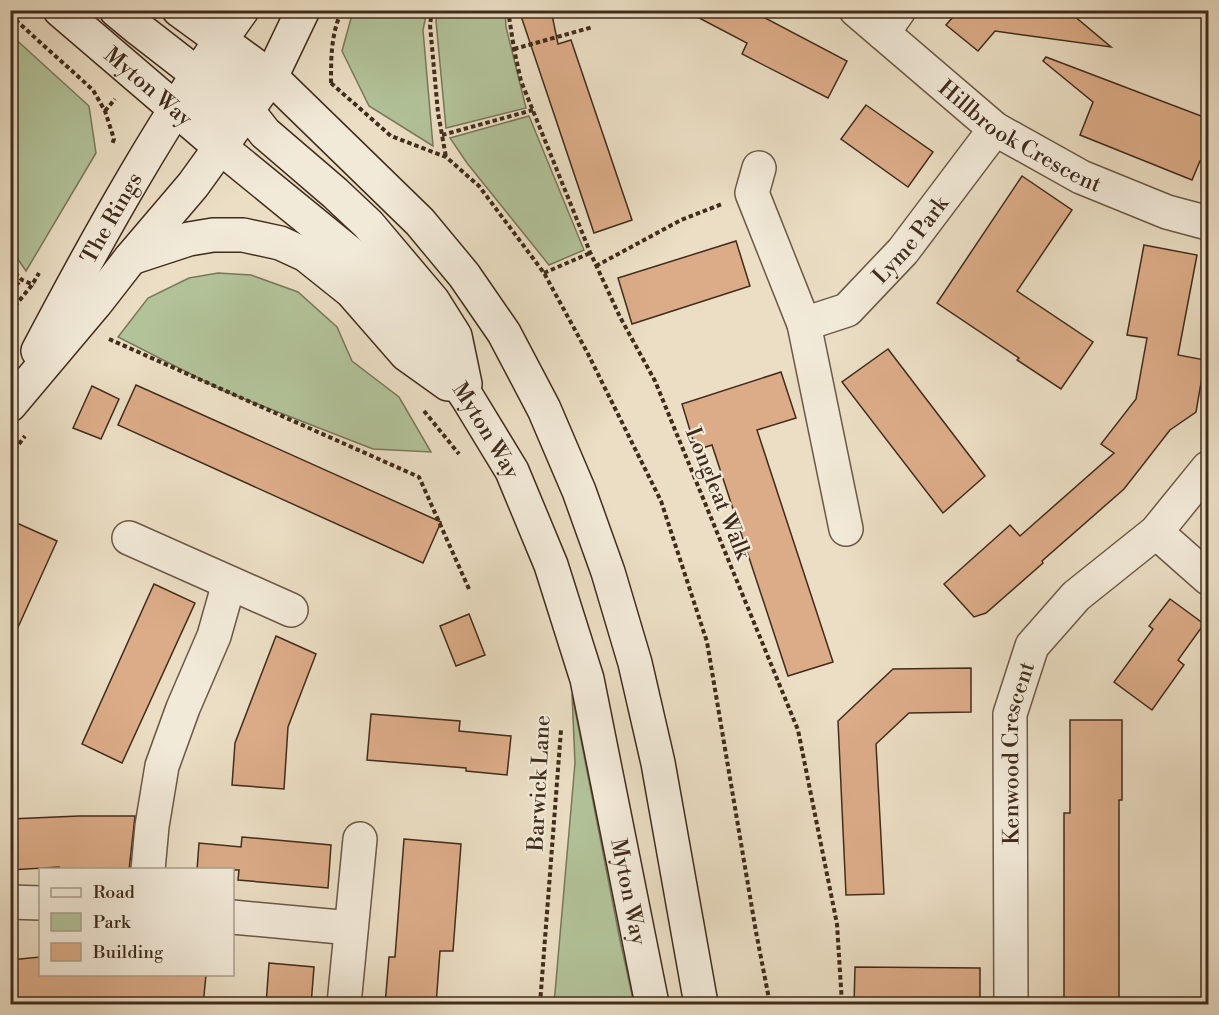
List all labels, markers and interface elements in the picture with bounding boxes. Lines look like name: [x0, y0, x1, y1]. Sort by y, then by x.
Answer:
street label: Myton Way: [98, 42, 198, 133]
street label: Hillbrook Crescent: [933, 75, 1105, 199]
street label: The Rings: [76, 168, 149, 269]
street label: Lyme Park: [867, 190, 956, 290]
street label: Myton Way: [446, 378, 526, 483]
street label: Longleat Walk: [679, 424, 757, 565]
street label: Kenwood Crescent: [998, 658, 1041, 845]
street label: Barwick Lane: [522, 714, 557, 853]
street label: Myton Way: [604, 836, 652, 948]
legend: [39, 868, 234, 976]
text: Road: [93, 881, 136, 904]
text: Park: [93, 911, 132, 934]
text: Building: [92, 941, 164, 964]

